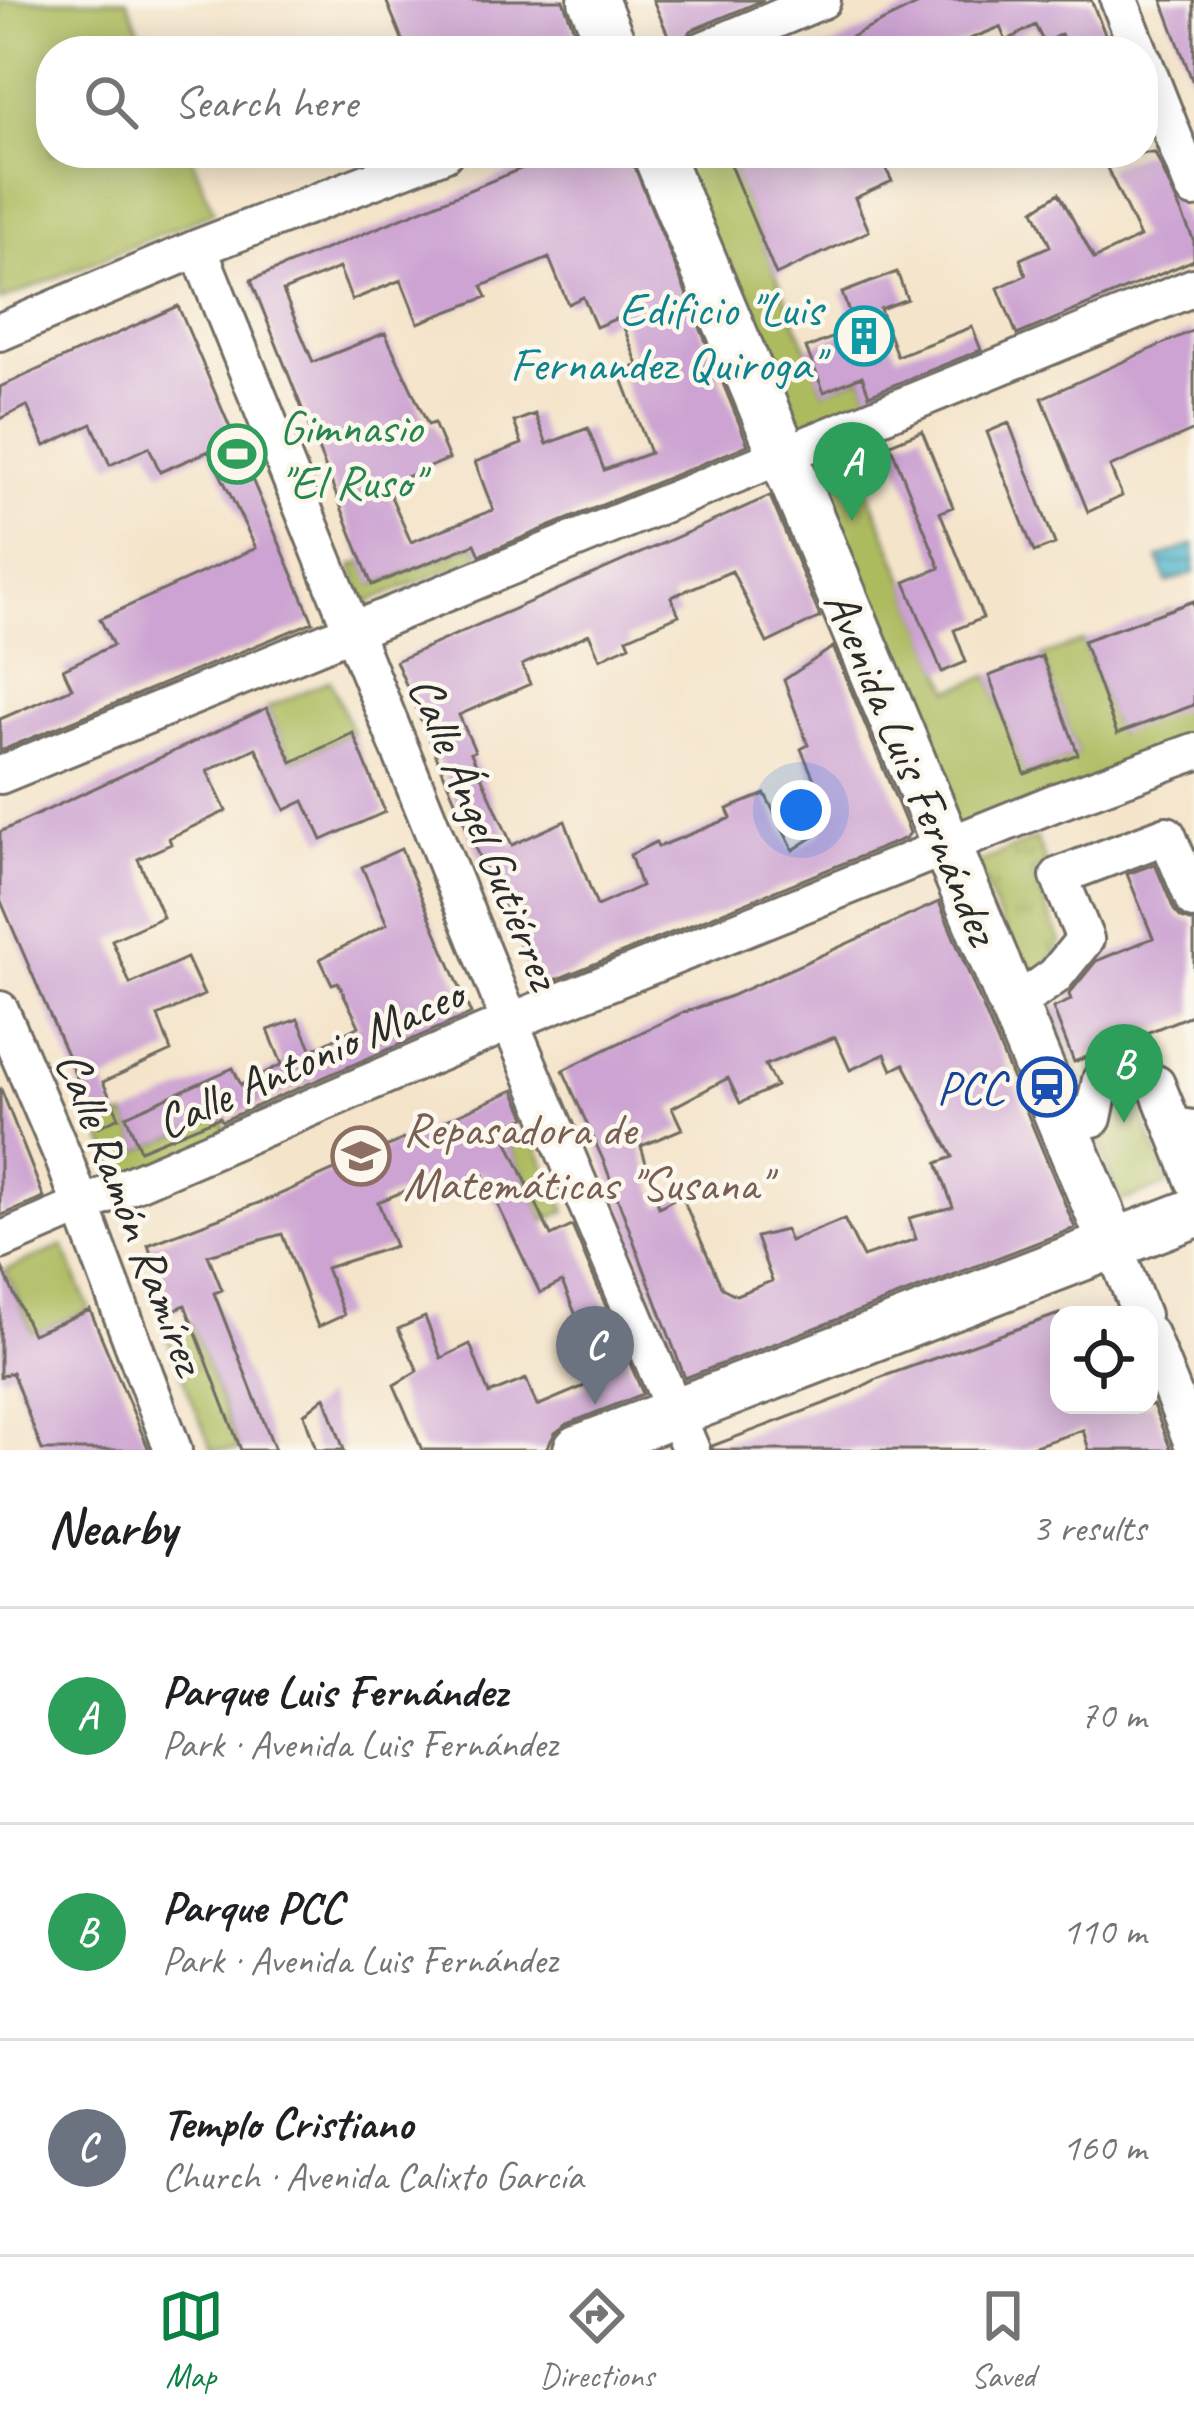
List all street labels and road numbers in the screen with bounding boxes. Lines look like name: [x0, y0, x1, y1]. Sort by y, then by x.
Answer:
street label: Avenida Luis Fernández: [811, 582, 1015, 956]
street label: Calle Ángel Gutiérrez: [395, 667, 576, 1000]
street label: Calle Antonio Maceo: [147, 961, 477, 1152]
street label: Calle Ramón Ramírez: [42, 1043, 221, 1386]

